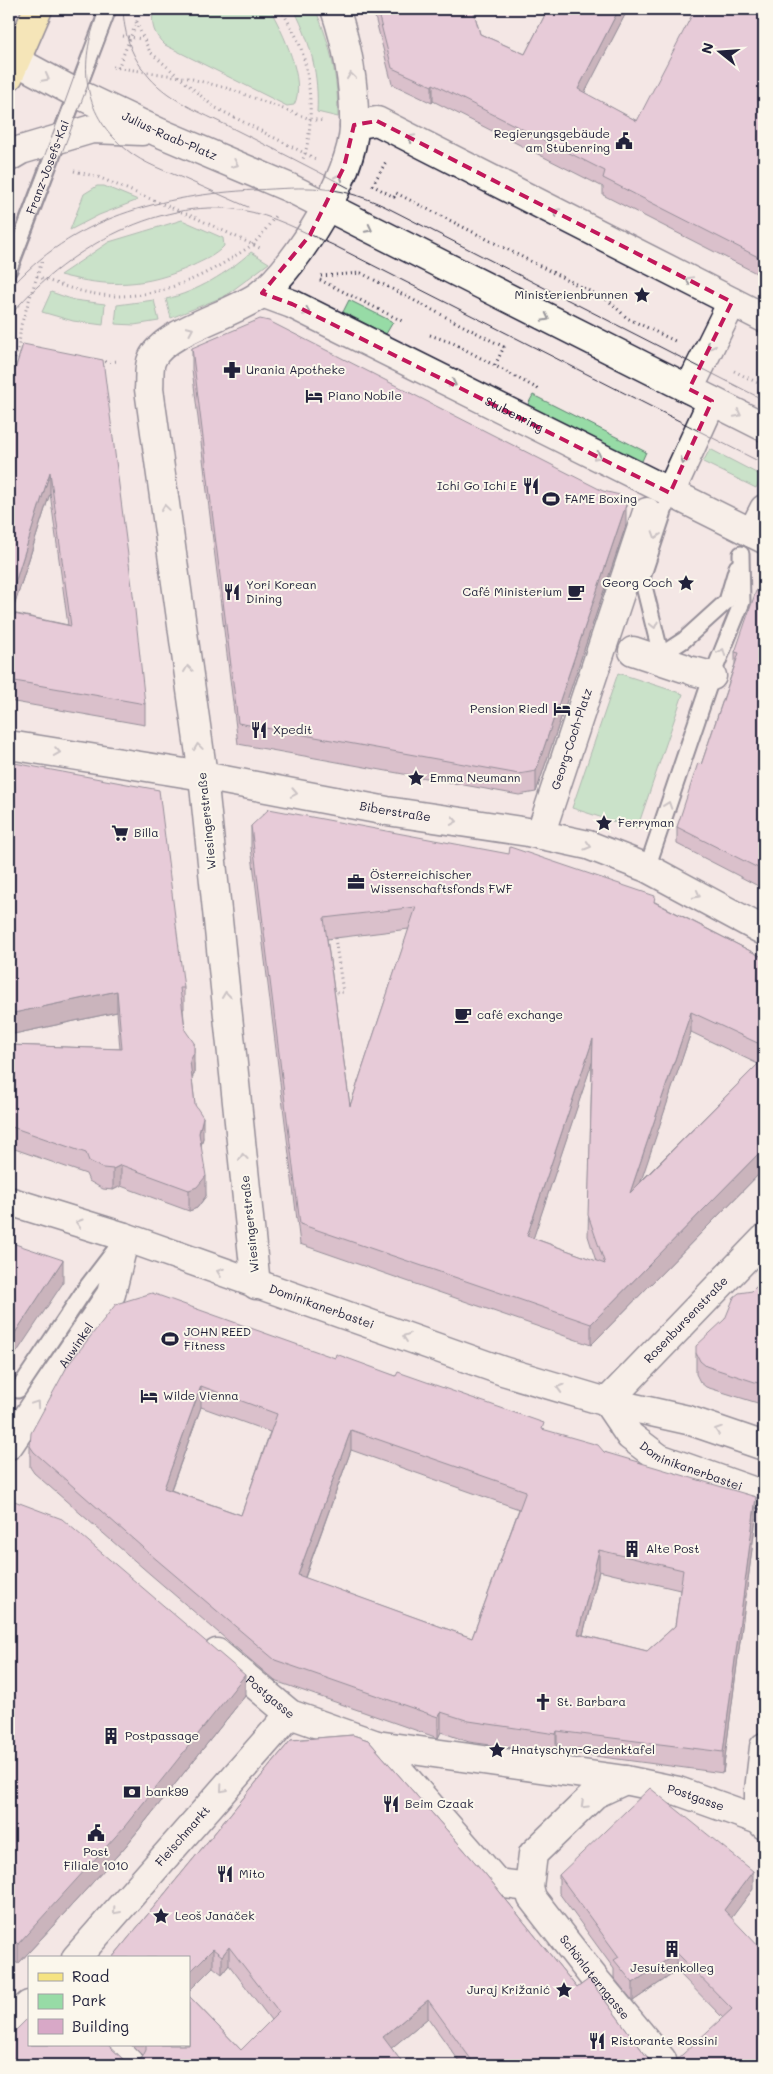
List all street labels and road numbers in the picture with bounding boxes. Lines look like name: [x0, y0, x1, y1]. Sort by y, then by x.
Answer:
street label: Julius-Raab-Platz: [120, 107, 220, 163]
street label: Franz-Josefs-Kai: [22, 117, 72, 216]
street label: Stubenring: [482, 392, 547, 435]
street label: Georg-Coch-Platz: [547, 686, 595, 792]
street label: Wiesingerstraße: [193, 772, 219, 871]
street label: Biberstraße: [358, 797, 432, 824]
street label: Wiesingerstraße: [236, 1175, 262, 1274]
street label: Rosenbursenstraße: [640, 1272, 731, 1366]
street label: Dominikanerbastei: [267, 1280, 377, 1332]
street label: Auwinkel: [54, 1319, 96, 1371]
street label: Dominikanerbastei: [637, 1437, 745, 1494]
street label: Postgasse: [243, 1671, 298, 1722]
street label: Postgasse: [666, 1780, 727, 1814]
street label: Fleischmarkt: [151, 1802, 213, 1869]
street label: Schönlaterngasse: [557, 1931, 634, 2022]

